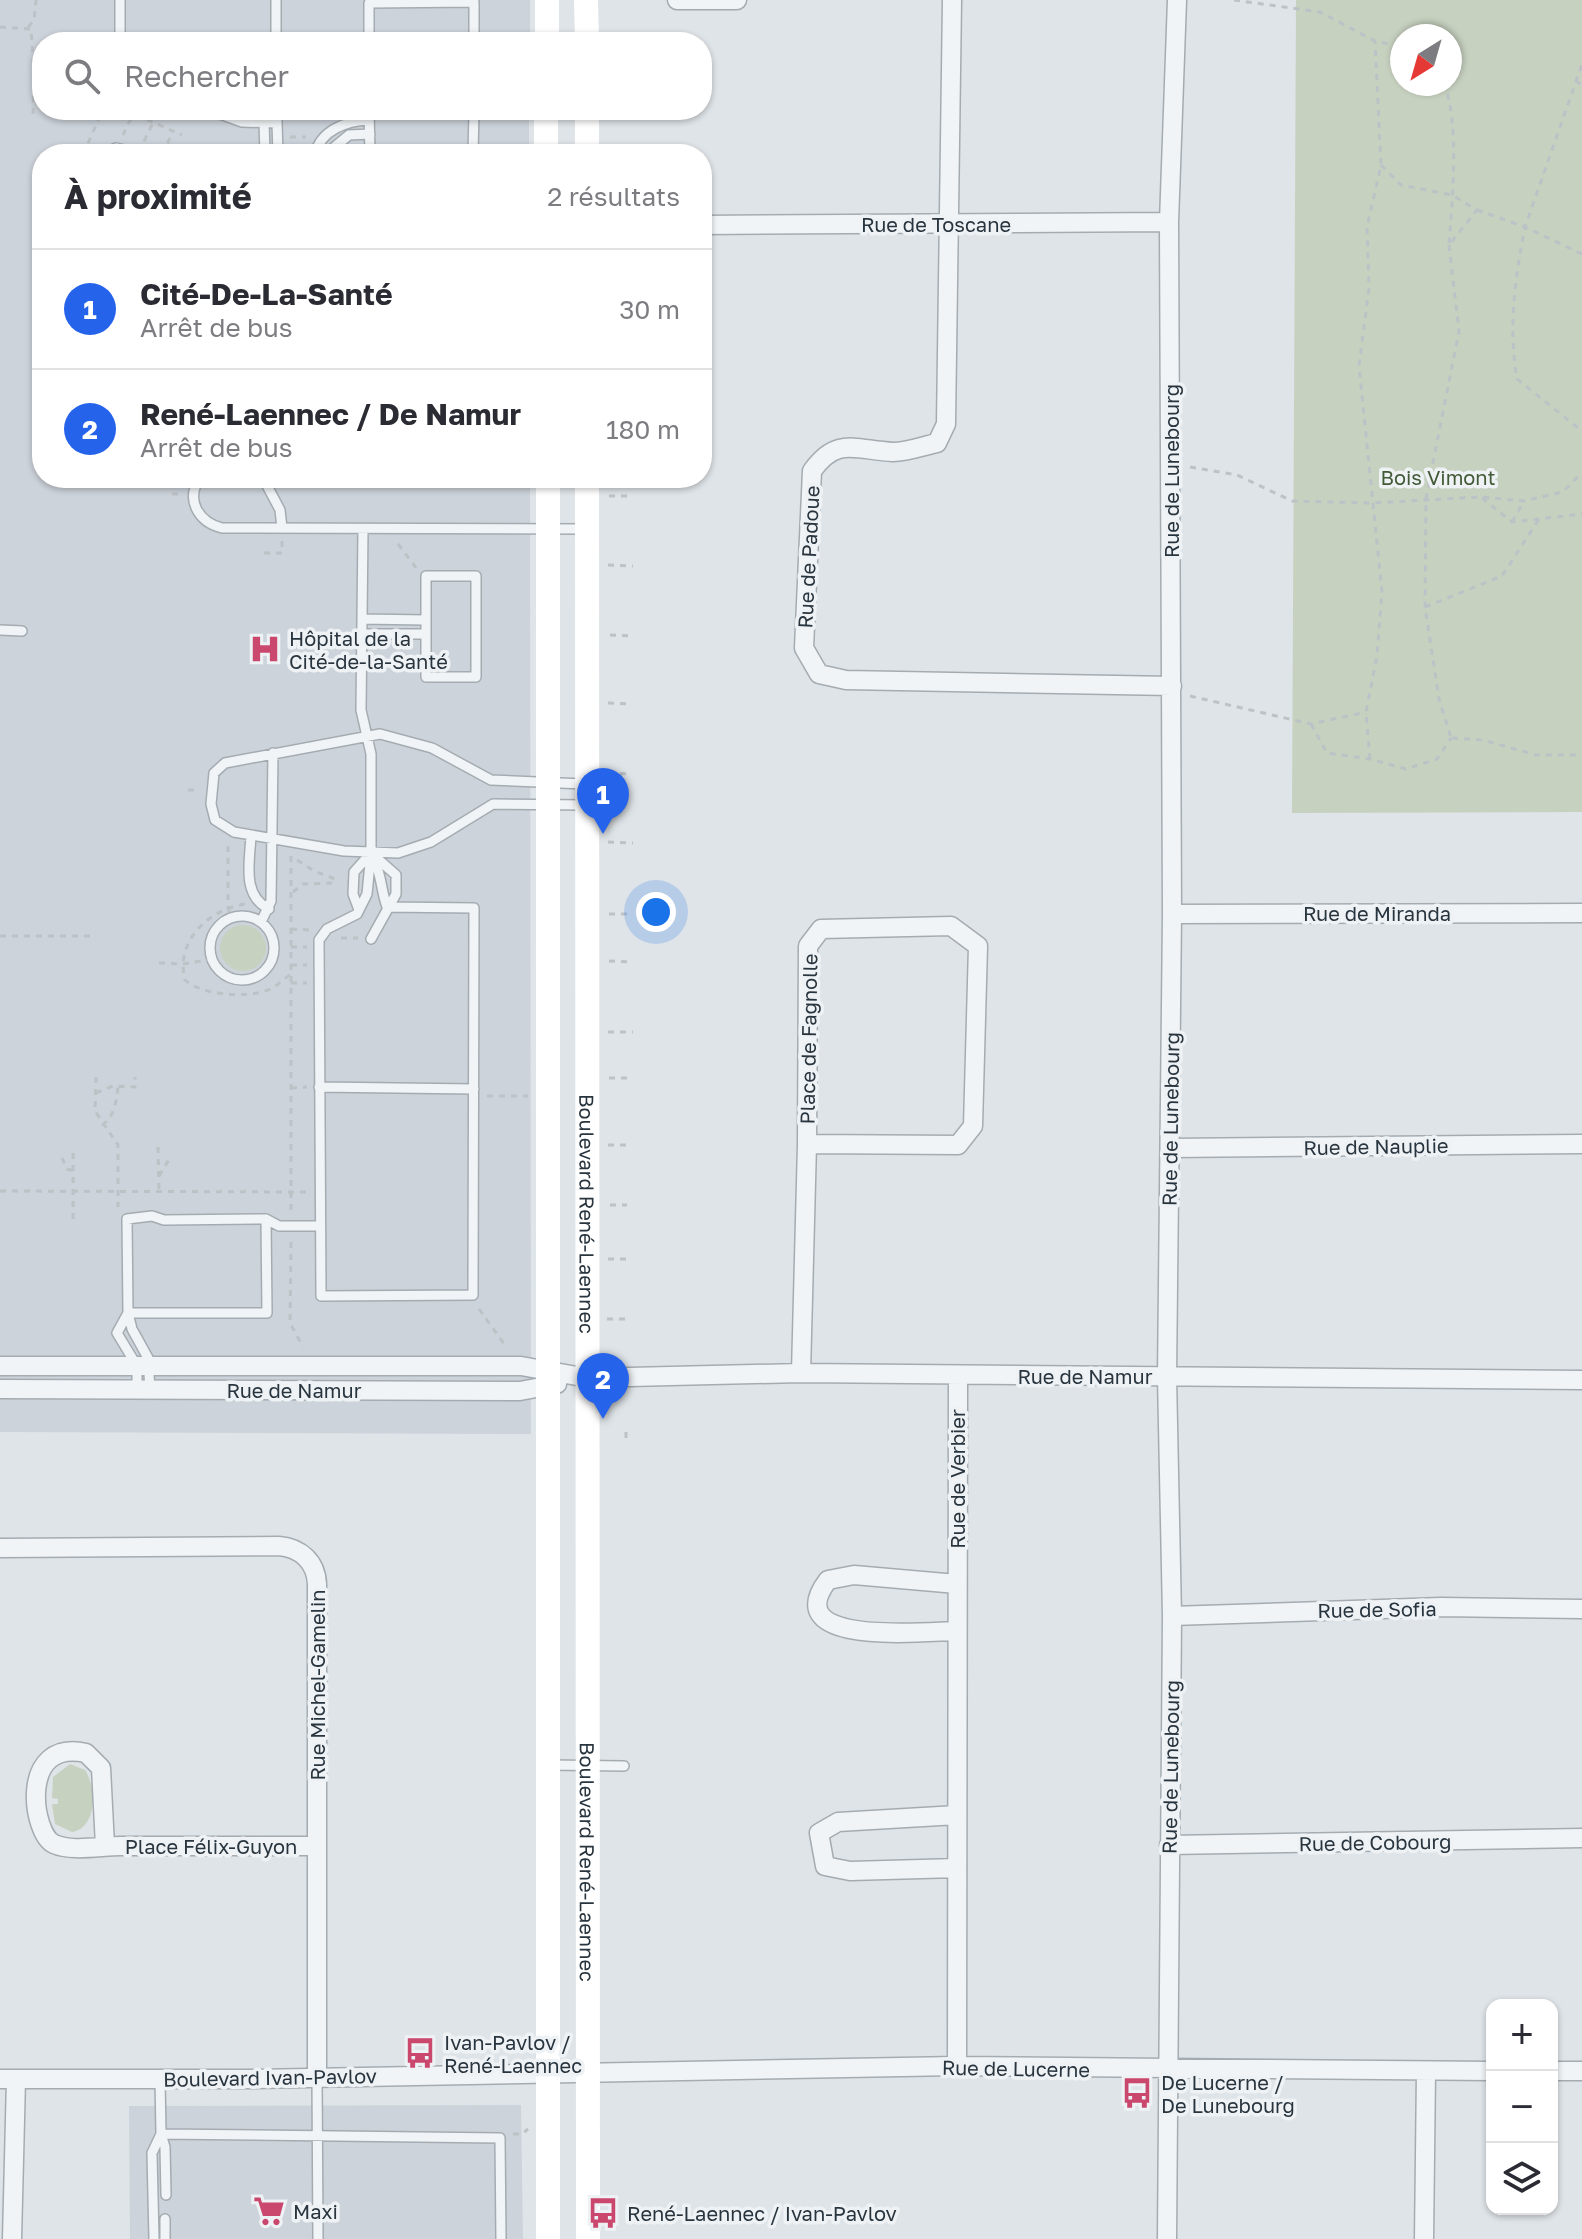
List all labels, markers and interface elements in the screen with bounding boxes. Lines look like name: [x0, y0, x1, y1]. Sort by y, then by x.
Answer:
north arrow: [1390, 24, 1462, 96]
search box: [32, 32, 712, 120]
icon: search: [60, 54, 104, 98]
text: Rechercher: [124, 58, 289, 94]
text: À proximité: [64, 176, 252, 216]
text: 2 résultats: [547, 181, 680, 212]
street label: Rue de Toscane: [861, 212, 1011, 236]
text: Cité-De-La-Santé: [140, 276, 393, 312]
text: 1: [83, 294, 97, 325]
text: 30 m: [619, 294, 680, 325]
text: Arrêt de bus: [140, 312, 293, 343]
street label: Rue de Lunebourg: [1159, 384, 1183, 558]
text: René-Laennec / De Namur: [140, 396, 521, 432]
text: 2: [82, 414, 98, 445]
text: 180 m: [606, 414, 680, 445]
text: Arrêt de bus: [140, 432, 293, 463]
park label: Bois Vimont: [1381, 465, 1495, 489]
street label: Rue de Padoue: [792, 485, 824, 629]
place label: Hôpital de la Cité-de-la-Santé: [289, 626, 448, 673]
hospital icon: Hôpital de la Cité-de-la-Santé: [248, 632, 282, 666]
pin: 1: [577, 768, 629, 834]
your location: [636, 892, 676, 932]
street label: Rue de Miranda: [1303, 901, 1451, 925]
street label: Place de Fagnolle: [795, 953, 821, 1125]
street label: Rue de Lunebourg: [1156, 1032, 1184, 1206]
street label: Boulevard René-Laennec: [575, 1094, 599, 1334]
street label: Rue de Nauplie: [1303, 1133, 1449, 1159]
pin: 2: [577, 1353, 629, 1419]
street label: Rue de Namur: [1018, 1364, 1153, 1388]
street label: Rue de Namur: [227, 1378, 362, 1402]
street label: Rue de Verbier: [945, 1409, 969, 1549]
street label: Rue Michel-Gamelin: [305, 1589, 329, 1781]
street label: Rue de Sofia: [1317, 1596, 1437, 1622]
street label: Rue de Lunebourg: [1156, 1680, 1184, 1854]
street label: Boulevard René-Laennec: [576, 1742, 600, 1982]
street label: Rue de Cobourg: [1298, 1829, 1452, 1855]
street label: Place Félix-Guyon: [125, 1834, 297, 1858]
map controls: [1486, 1999, 1558, 2215]
button: +: [1486, 1999, 1558, 2071]
place label: Ivan-Pavlov / René-Laennec: [444, 2030, 582, 2077]
bus stop icon: Ivan-Pavlov / René-Laennec: [403, 2036, 437, 2070]
street label: Rue de Lucerne: [942, 2055, 1090, 2081]
street label: Boulevard Ivan-Pavlov: [163, 2063, 377, 2091]
place label: De Lucerne / De Lunebourg: [1161, 2070, 1295, 2117]
button: −: [1486, 2071, 1558, 2143]
bus stop icon: De Lucerne / De Lunebourg: [1120, 2076, 1154, 2110]
button: layers: [1486, 2143, 1558, 2215]
supermarket icon: Maxi: [252, 2194, 286, 2228]
bus stop icon: René-Laennec / Ivan-Pavlov: [586, 2196, 620, 2230]
place label: Maxi: [293, 2199, 338, 2223]
place label: René-Laennec / Ivan-Pavlov: [627, 2201, 897, 2225]

